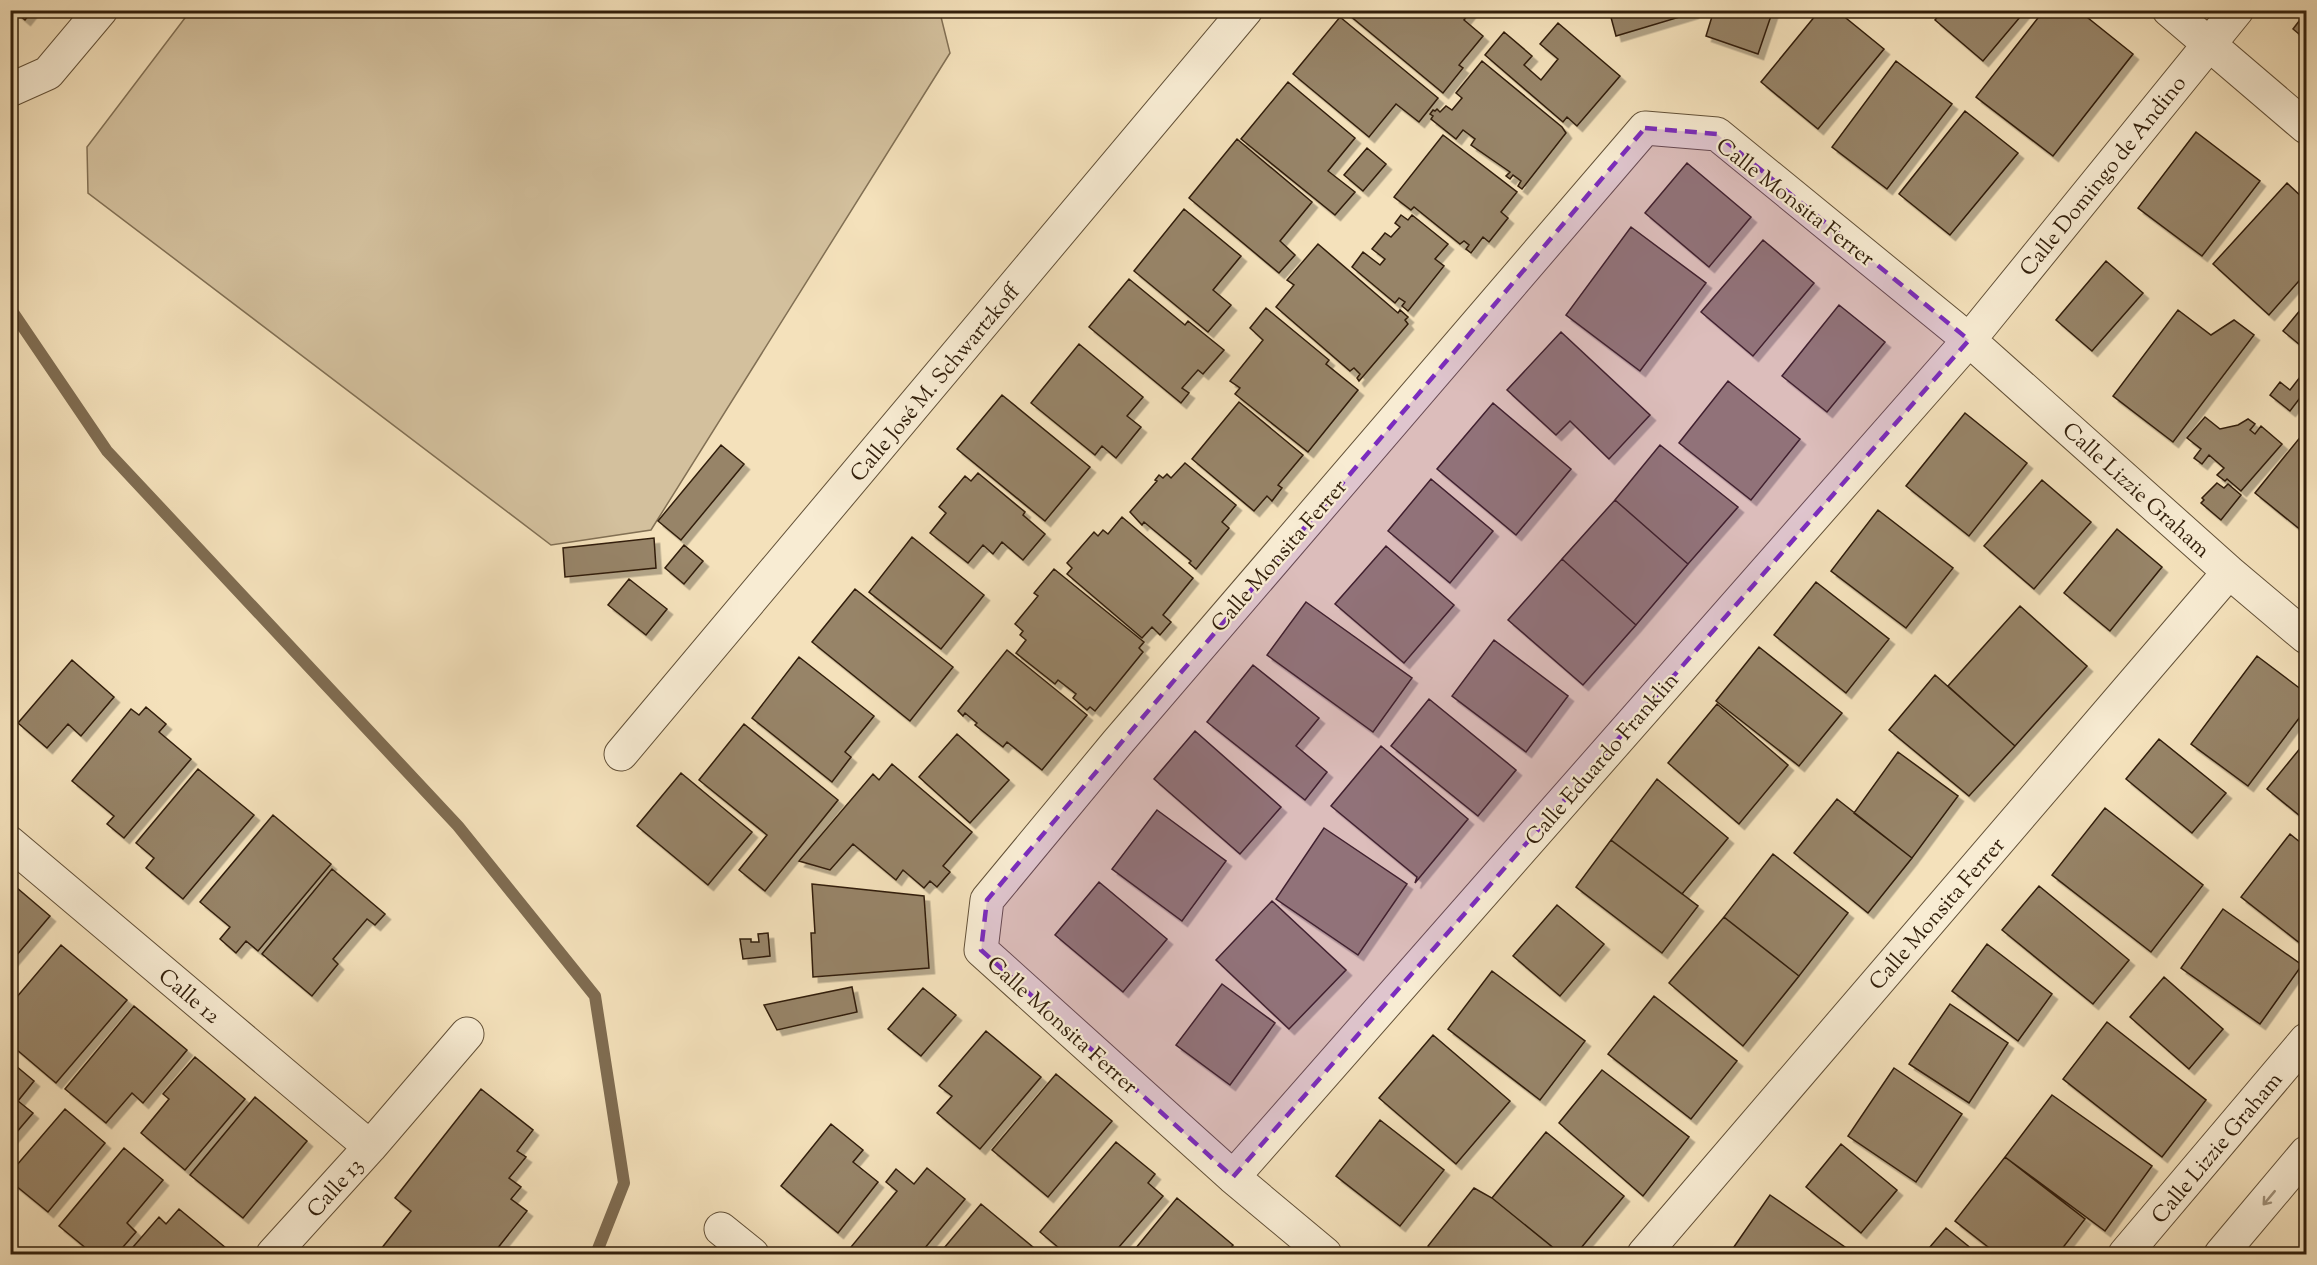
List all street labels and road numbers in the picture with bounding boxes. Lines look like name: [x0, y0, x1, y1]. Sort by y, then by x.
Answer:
street label: Calle Domingo de Andino: [2013, 70, 2195, 284]
street label: Calle Monsita Ferrer: [1708, 131, 1880, 276]
street label: Calle José M. Schwartzkoff: [844, 277, 1030, 490]
street label: Calle Lizzie Graham: [2054, 416, 2216, 566]
street label: Calle Monsita Ferrer: [1205, 473, 1356, 641]
street label: Calle Eduardo Franklin: [1519, 666, 1688, 854]
street label: Calle Monsita Ferrer: [1863, 831, 2014, 999]
street label: Calle Monsita Ferrer: [978, 950, 1144, 1103]
street label: Calle 12: [150, 962, 226, 1033]
street label: Calle Lizzie Graham: [2145, 1066, 2291, 1232]
street label: Calle 13: [301, 1152, 372, 1226]

